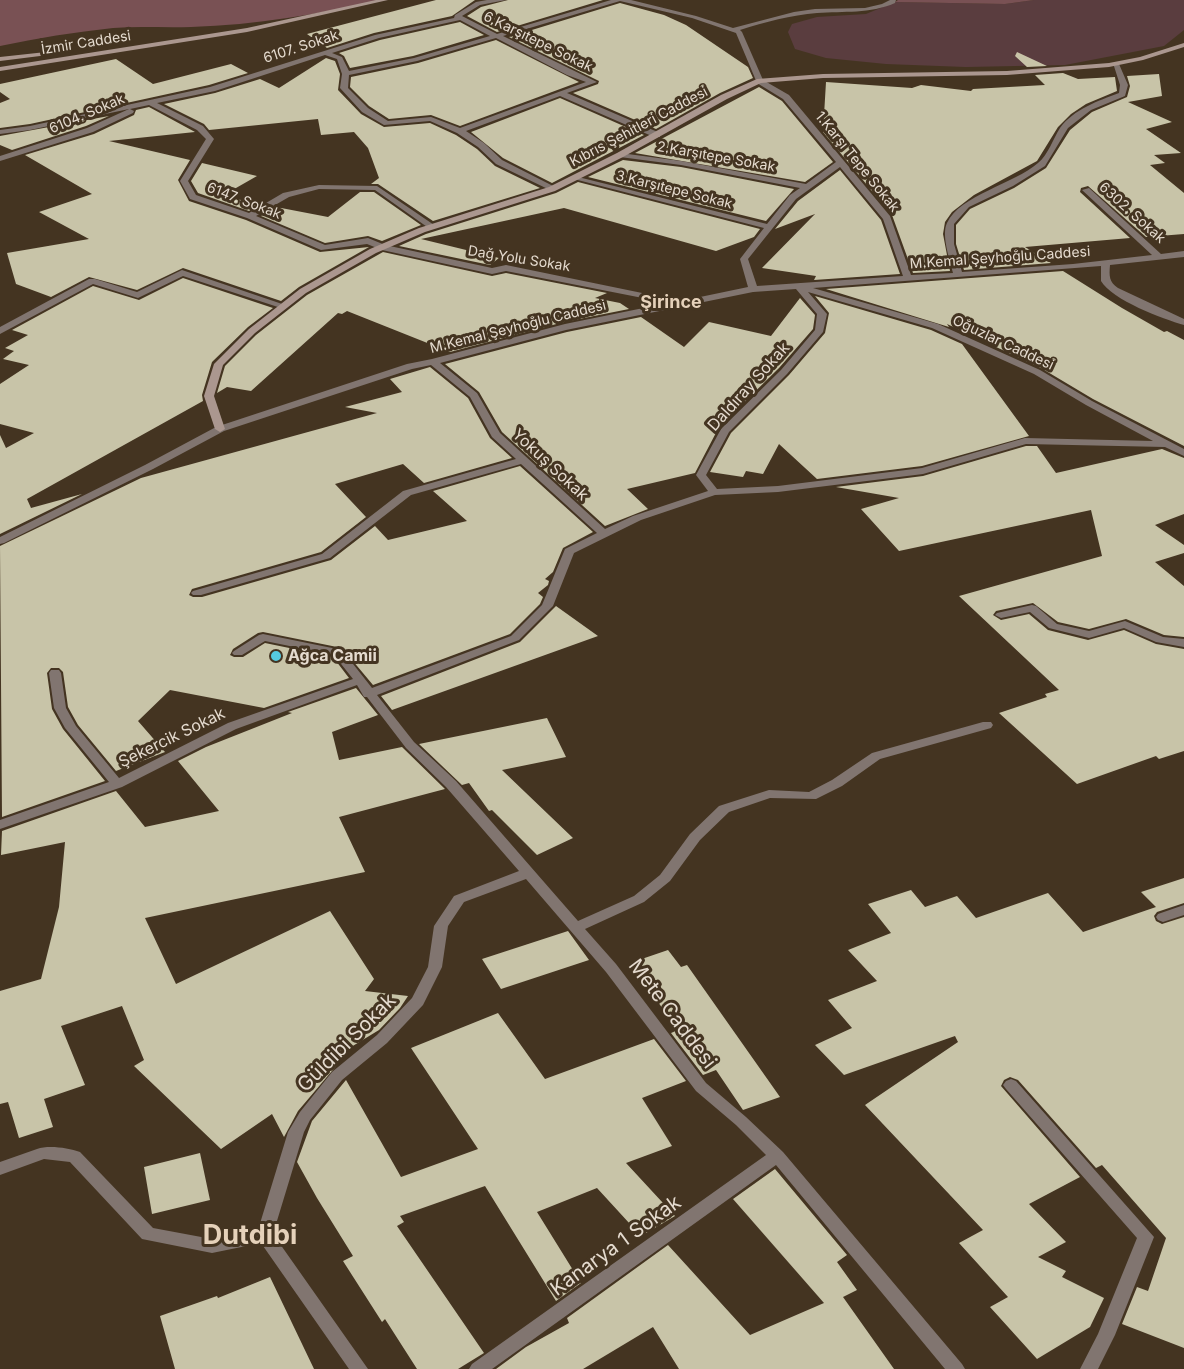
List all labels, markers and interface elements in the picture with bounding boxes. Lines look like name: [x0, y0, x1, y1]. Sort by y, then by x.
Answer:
street label: 6.Karşıtepe Sokak: [481, 8, 595, 76]
street label: 6107. Sokak: [261, 27, 341, 67]
street label: İzmir Caddesi: [40, 28, 132, 58]
street label: Kıbrıs Şehitleri Caddesi: [567, 83, 711, 171]
street label: 6104. Sokak: [47, 91, 127, 137]
street label: 1.Karşı Tepe Sokak: [811, 108, 903, 216]
street label: 2.Karşıtepe Sokak: [656, 138, 776, 176]
street label: 3.Karşıtepe Sokak: [614, 167, 734, 213]
street label: 6147. Sokak: [205, 179, 283, 223]
street label: 6302. Sokak: [1095, 179, 1169, 247]
street label: Dağ Yolu Sokak: [467, 243, 571, 275]
street label: M.Kemal Şeyhoğlu Caddesi: [909, 243, 1091, 273]
district label: Şirince: [640, 292, 702, 314]
street label: M.Kemal Şeyhoğlu Caddesi: [428, 297, 608, 357]
street label: Oğuzlar Caddesi: [950, 312, 1056, 374]
street label: Daldıray Sokak: [704, 339, 794, 435]
street label: Yokuş Sokak: [508, 425, 592, 505]
place label: Ağca Camii: [288, 646, 377, 666]
marker: Ağca Camii: [269, 649, 283, 663]
street label: Şekercik Sokak: [116, 704, 228, 772]
street label: Mete Caddesi: [623, 955, 721, 1073]
street label: Güldibi Sokak: [293, 989, 401, 1097]
street label: Kanarya 1 Sokak: [546, 1191, 686, 1301]
district label: Dutdibi: [203, 1220, 297, 1252]

